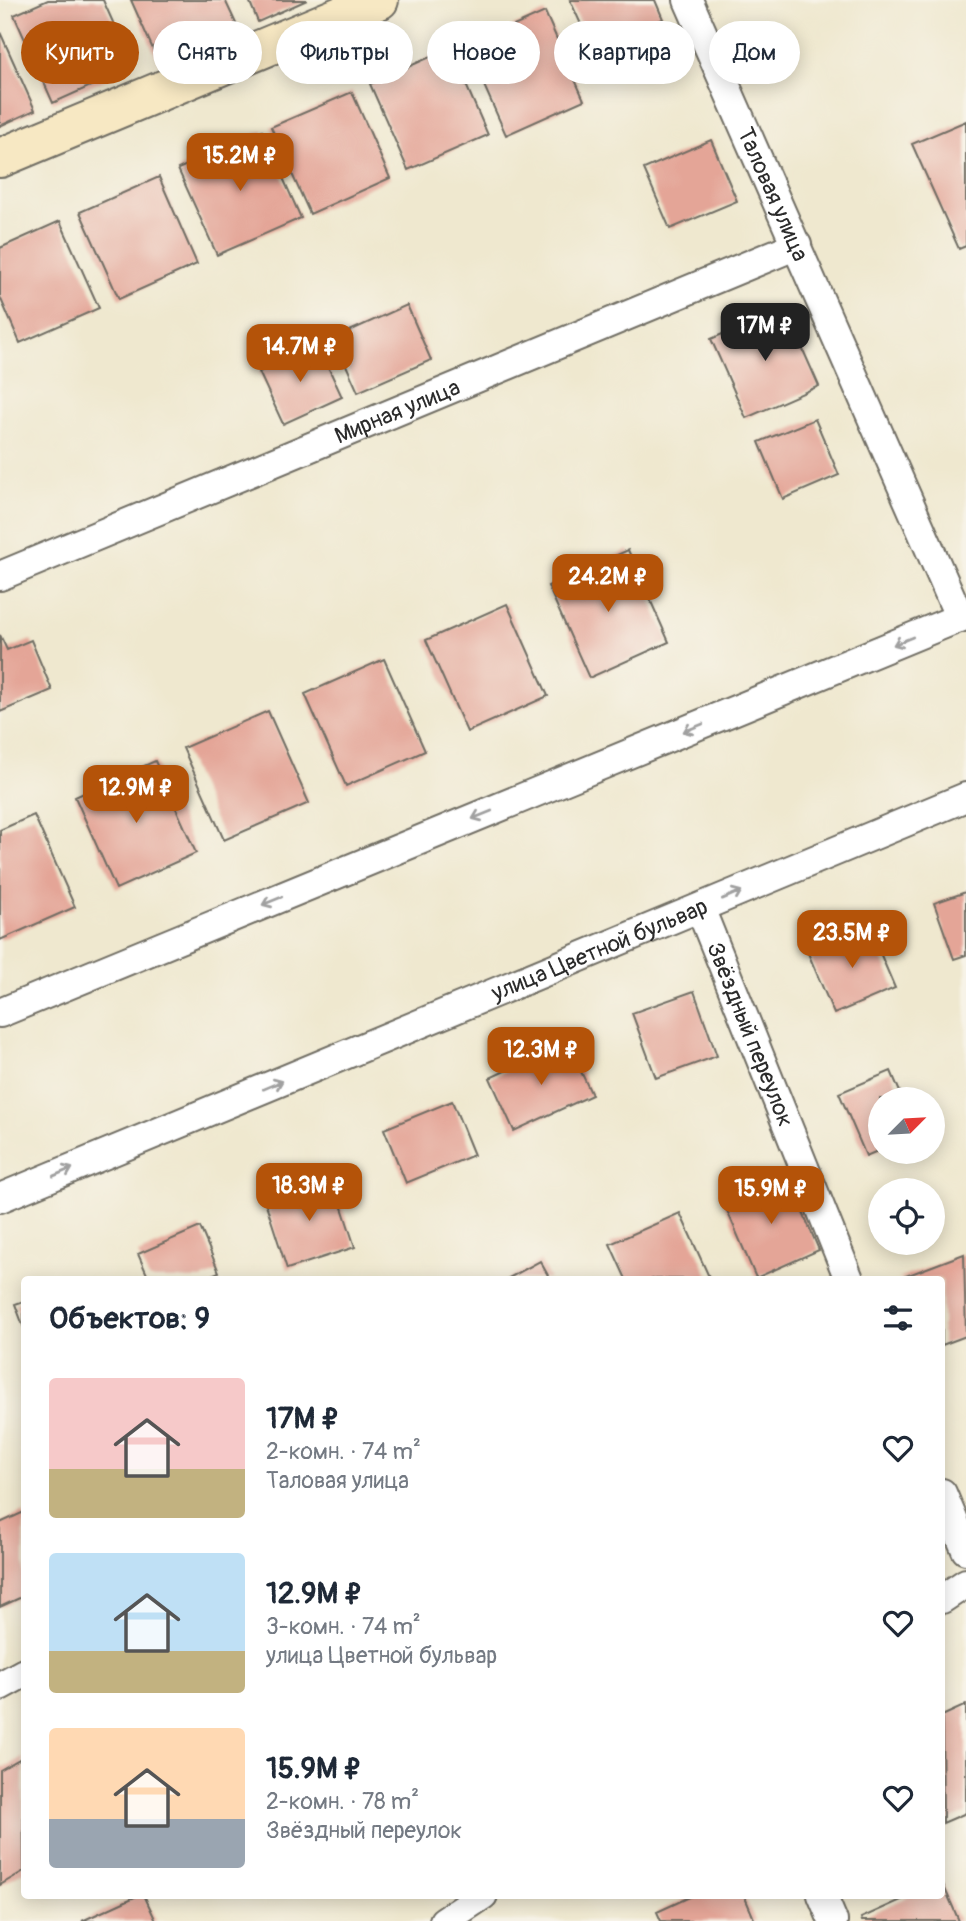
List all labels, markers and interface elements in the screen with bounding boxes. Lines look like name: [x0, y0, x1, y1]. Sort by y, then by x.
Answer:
chip: Купить: [21, 21, 139, 84]
chip: Снять: [153, 21, 262, 84]
chip: Фильтры: [276, 21, 413, 84]
chip: Новое: [427, 21, 540, 84]
chip: Квартира: [554, 21, 695, 84]
chip: Дом: [709, 21, 800, 84]
street label: Таловая улица: [731, 123, 815, 265]
pin: 15.2M ₽: [175, 134, 305, 193]
text: 15.2M ₽: [203, 141, 277, 170]
pin: 17M ₽: [716, 304, 814, 363]
text: 17M ₽: [737, 311, 793, 340]
pin: 14.7M ₽: [235, 324, 365, 384]
text: 14.7M ₽: [263, 332, 337, 361]
street label: Мирная улица: [330, 372, 464, 450]
pin: 24.2M ₽: [543, 554, 673, 614]
text: 24.2M ₽: [568, 562, 648, 591]
one-way arrow: [893, 636, 914, 649]
one-way arrow: [682, 722, 704, 735]
pin: 12.9M ₽: [71, 766, 201, 825]
text: 12.9M ₽: [99, 773, 173, 802]
one-way arrow: [472, 809, 493, 822]
one-way arrow: [721, 887, 743, 900]
street label: улица Цветной бульвар: [486, 891, 712, 1007]
one-way arrow: [261, 895, 283, 908]
pin: 23.5M ₽: [787, 911, 917, 970]
text: 23.5M ₽: [813, 918, 891, 947]
street label: Звёздный переулок: [701, 938, 801, 1131]
pin: 12.3M ₽: [476, 1028, 606, 1087]
text: 12.3M ₽: [503, 1035, 579, 1064]
one-way arrow: [262, 1078, 284, 1091]
north arrow: [868, 1087, 945, 1164]
map controls: [868, 1087, 945, 1255]
pin: 18.3M ₽: [244, 1164, 374, 1223]
one-way arrow: [52, 1165, 73, 1178]
pin: 15.9M ₽: [706, 1166, 836, 1226]
text: 18.3M ₽: [272, 1171, 346, 1200]
text: 15.9M ₽: [734, 1174, 808, 1203]
button: locate: [868, 1178, 945, 1255]
icon: filters: [879, 1299, 917, 1337]
text: Объектов: 9: [49, 1300, 210, 1337]
text: 17M ₽: [266, 1400, 340, 1437]
icon: home: [105, 1406, 189, 1490]
icon: heart: [879, 1429, 917, 1467]
text: 2-комн. · 74 m²: [266, 1437, 421, 1466]
text: Таловая улица: [266, 1466, 409, 1495]
text: 12.9M ₽: [266, 1575, 363, 1612]
icon: home: [105, 1581, 189, 1665]
icon: heart: [879, 1604, 917, 1642]
text: 3-комн. · 74 m²: [266, 1612, 421, 1641]
text: улица Цветной бульвар: [266, 1641, 497, 1670]
text: 15.9M ₽: [266, 1750, 362, 1787]
icon: home: [105, 1756, 189, 1840]
icon: heart: [879, 1779, 917, 1817]
text: 2-комн. · 78 m²: [266, 1787, 419, 1816]
text: Звёздный переулок: [266, 1816, 462, 1845]

